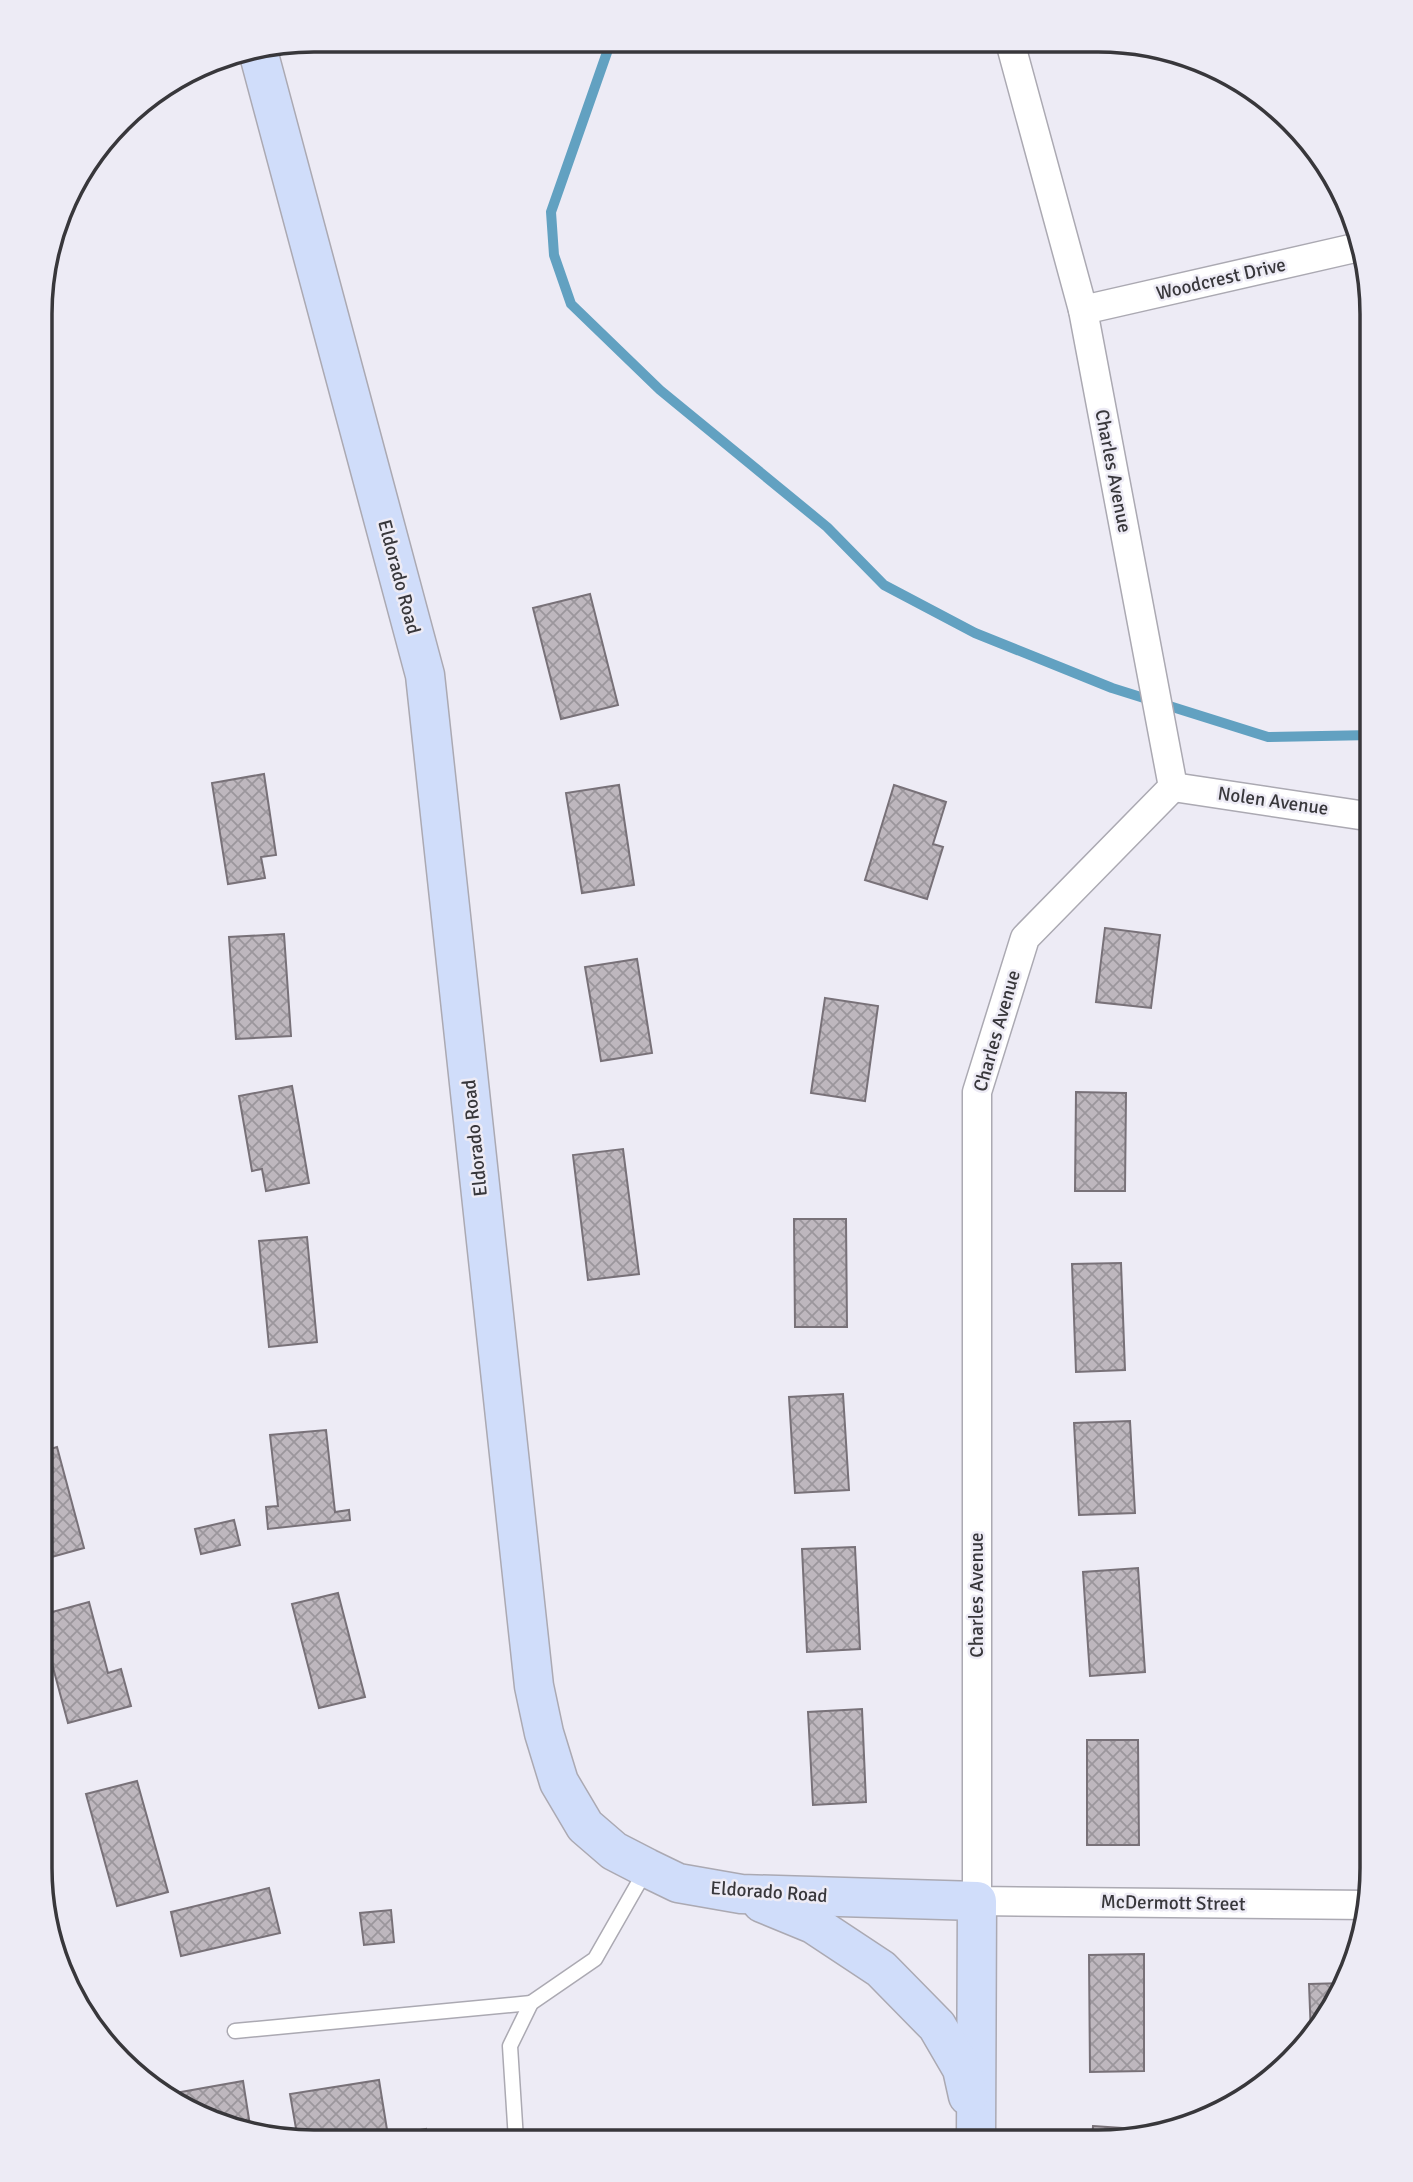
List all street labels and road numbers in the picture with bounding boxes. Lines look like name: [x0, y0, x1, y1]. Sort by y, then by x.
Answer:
street label: Woodcrest Drive: [1154, 252, 1288, 306]
street label: Charles Avenue: [1089, 407, 1137, 535]
street label: Eldorado Road: [372, 517, 426, 637]
street label: Nolen Avenue: [1216, 781, 1330, 821]
street label: Charles Avenue: [968, 967, 1026, 1095]
street label: Eldorado Road: [457, 1078, 493, 1198]
street label: Charles Avenue: [965, 1532, 989, 1658]
street label: Eldorado Road: [710, 1876, 828, 1908]
street label: McDermott Street: [1100, 1890, 1246, 1916]

